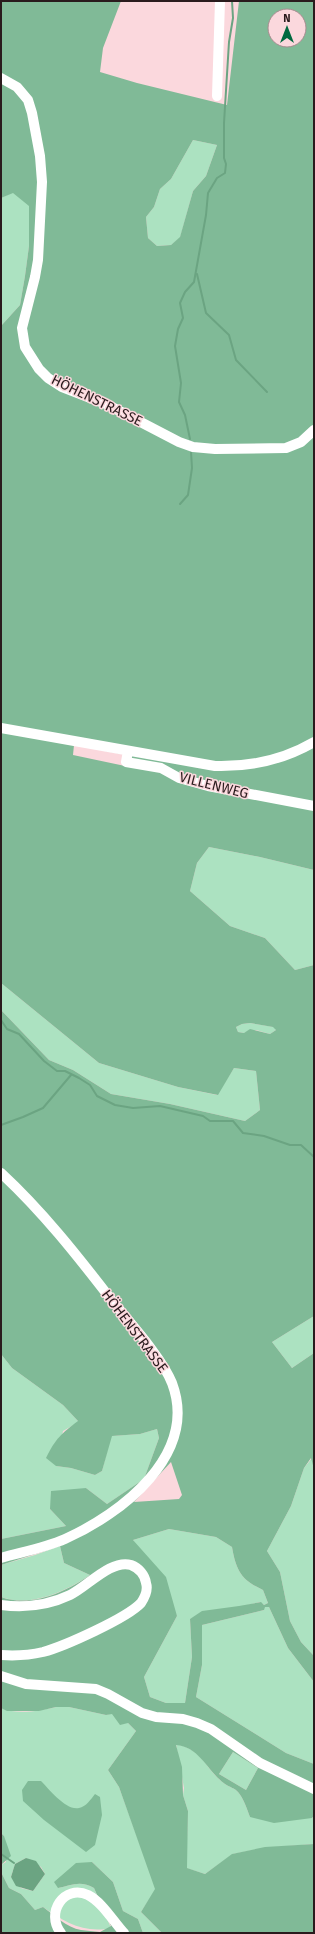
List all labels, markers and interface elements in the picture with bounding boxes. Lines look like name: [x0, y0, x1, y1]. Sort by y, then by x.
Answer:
north arrow: [267, 8, 307, 48]
text: N: [283, 12, 291, 25]
street label: HÖHENSTRASSE: [48, 370, 146, 430]
street label: VILLENWEG: [178, 769, 250, 802]
street label: HÖHENSTRASSE: [98, 1286, 172, 1376]

